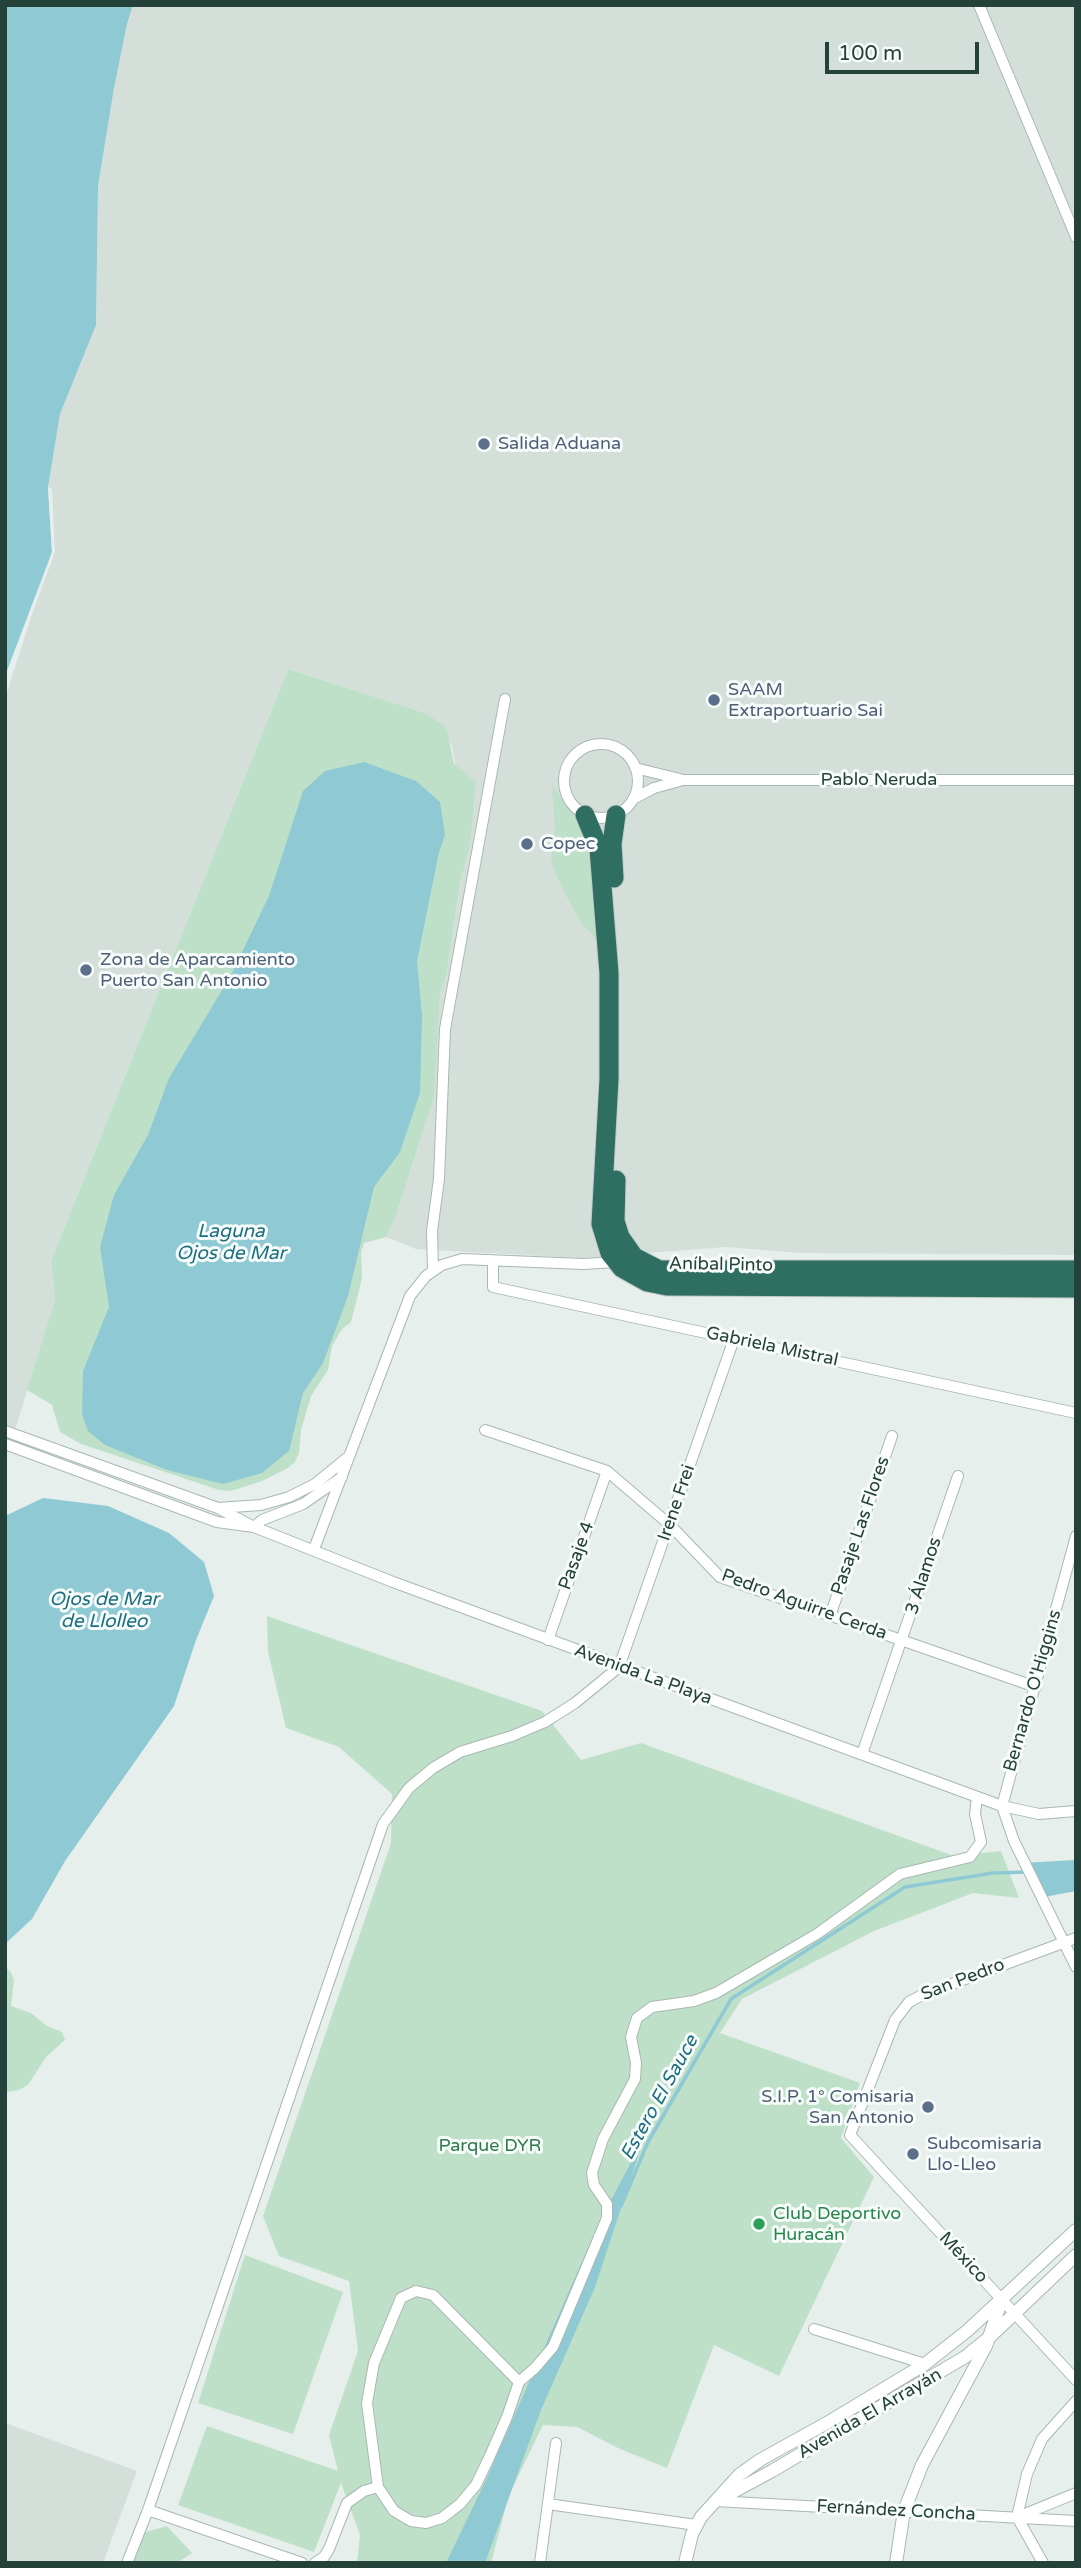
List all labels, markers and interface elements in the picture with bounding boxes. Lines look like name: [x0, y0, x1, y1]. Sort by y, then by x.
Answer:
scale bar: [829, 28, 983, 72]
text: 100 m: [838, 41, 902, 66]
place label: Salida Aduana: [498, 433, 621, 455]
marker: Salida Aduana: [476, 436, 492, 452]
place label: SAAM Extraportuario Sai: [728, 679, 883, 722]
marker: SAAM Extraportuario Sai: [706, 692, 722, 708]
street label: Pablo Neruda: [821, 769, 937, 791]
place label: Copec: [541, 833, 595, 855]
marker: Copec: [519, 836, 535, 852]
place label: Zona de Aparcamiento Puerto San Antonio: [100, 949, 295, 992]
marker: Zona de Aparcamiento Puerto San Antonio: [78, 962, 94, 978]
water label: Laguna Ojos de Mar: [176, 1221, 286, 1265]
street label: Aníbal Pinto: [669, 1253, 773, 1277]
street label: Gabriela Mistral: [704, 1322, 840, 1372]
street label: Pasaje Las Flores: [827, 1454, 895, 1598]
street label: Irene Frei: [654, 1462, 700, 1544]
street label: Pasaje 4: [555, 1519, 599, 1593]
street label: 3 Álamos: [901, 1535, 947, 1617]
street label: Pedro Aguirre Cerda: [718, 1565, 890, 1645]
water label: Ojos de Mar de Llolleo: [49, 1589, 159, 1633]
street label: Bernardo O'Higgins: [1000, 1608, 1066, 1774]
street label: Avenida La Playa: [571, 1640, 715, 1710]
street label: San Pedro: [918, 1954, 1008, 2006]
water label: Estero El Sauce: [616, 2032, 704, 2164]
place label: S.I.P. 1° Comisaria San Antonio: [761, 2086, 914, 2128]
marker: S.I.P. 1° Comisaria San Antonio: [920, 2099, 936, 2115]
place label: Subcomisaria Llo-Lleo: [927, 2133, 1042, 2176]
park label: Parque DYR: [439, 2135, 541, 2157]
marker: Subcomisaria Llo-Lleo: [905, 2146, 921, 2162]
place label: Club Deportivo Huracán: [773, 2203, 901, 2246]
marker: Club Deportivo Huracán: [751, 2216, 767, 2232]
street label: México: [934, 2228, 992, 2288]
street label: Avenida El Arrayán: [794, 2364, 946, 2464]
street label: Fernández Concha: [816, 2496, 976, 2526]

